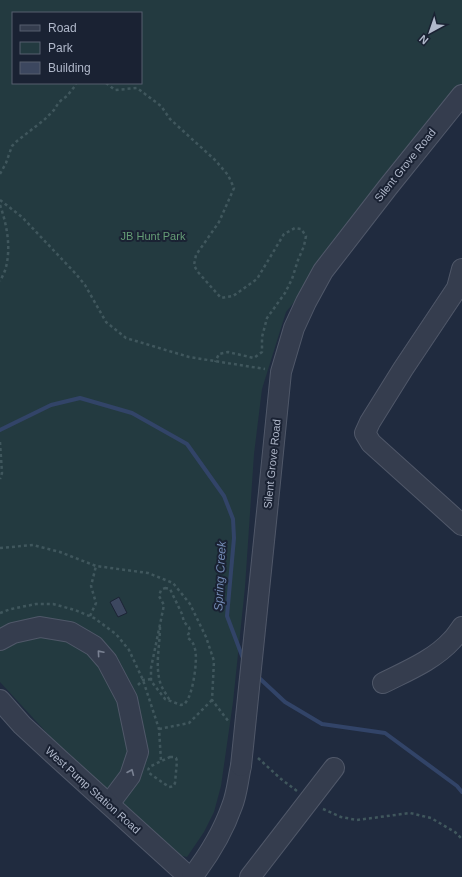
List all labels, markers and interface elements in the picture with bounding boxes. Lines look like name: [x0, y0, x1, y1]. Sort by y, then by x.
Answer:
legend: [12, 12, 142, 84]
north arrow: [410, 12, 450, 52]
text: Road: [48, 21, 77, 35]
text: N: [417, 32, 430, 47]
text: Park: [48, 41, 74, 55]
text: Building: [48, 61, 91, 75]
street label: Silent Grove Road: [372, 126, 438, 204]
park label: JB Hunt Park: [121, 230, 186, 242]
street label: Silent Grove Road: [261, 419, 283, 509]
water label: Spring Creek: [211, 540, 229, 611]
one-way arrow: [97, 650, 104, 657]
street label: West Pump Station Road: [43, 744, 143, 836]
one-way arrow: [126, 769, 134, 777]

